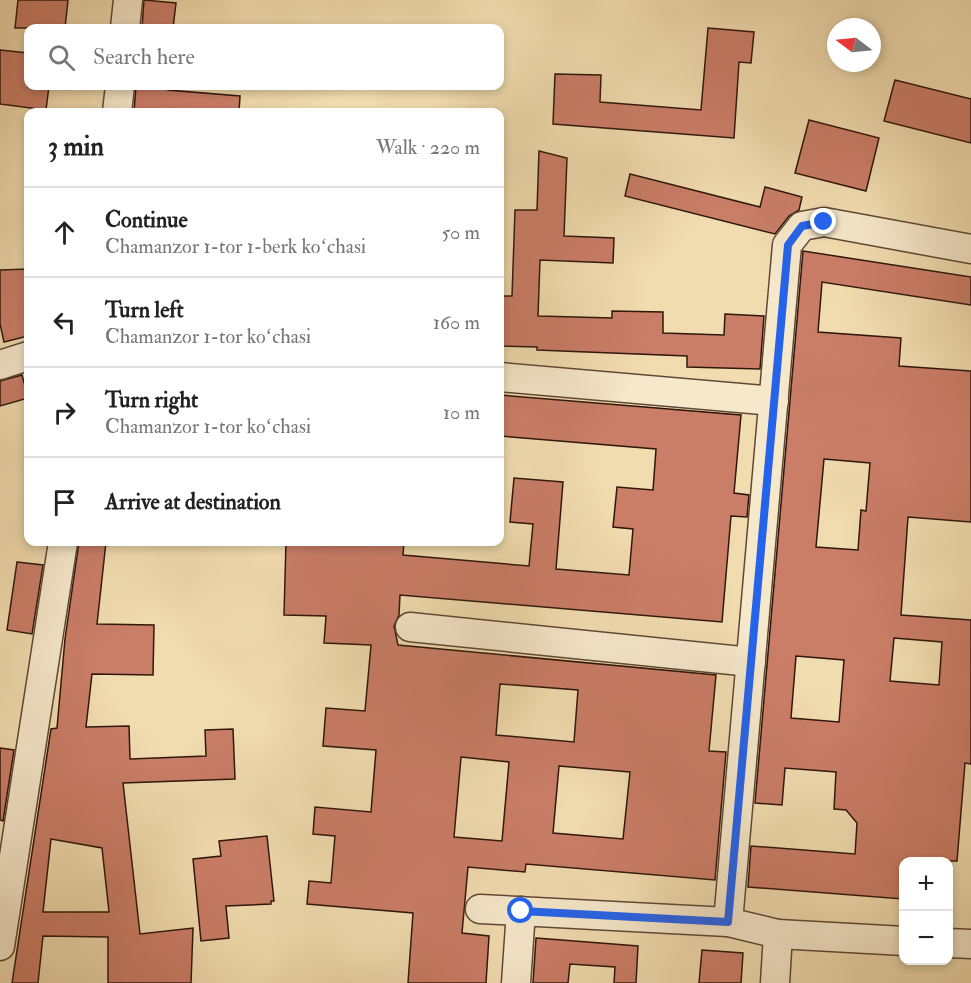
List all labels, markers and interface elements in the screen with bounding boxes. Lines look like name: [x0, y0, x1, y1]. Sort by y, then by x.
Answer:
north arrow: [827, 18, 881, 72]
search box: [24, 24, 504, 90]
icon: search: [45, 41, 78, 74]
text: Search here: [93, 43, 195, 71]
text: 3 min: [48, 131, 104, 163]
text: Walk · 220 m: [376, 135, 480, 160]
text: Continue: [105, 206, 188, 234]
route end: [810, 208, 836, 234]
icon: ahead: [48, 216, 81, 249]
text: 50 m: [441, 220, 480, 245]
text: Chamanzor 1-tor 1-berk koʻchasi: [105, 234, 366, 259]
text: Turn left: [105, 296, 184, 324]
icon: left: [48, 306, 81, 339]
text: 160 m: [433, 310, 480, 335]
text: Chamanzor 1-tor koʻchasi: [105, 324, 311, 349]
text: Turn right: [105, 386, 198, 414]
icon: right: [48, 396, 81, 429]
text: 10 m: [443, 400, 480, 425]
text: Chamanzor 1-tor koʻchasi: [105, 414, 311, 439]
icon: arrive: [48, 486, 81, 519]
text: Arrive at destination: [105, 488, 281, 516]
map controls: [899, 857, 953, 965]
button: +: [899, 857, 953, 911]
route start: [507, 897, 533, 923]
button: −: [899, 911, 953, 965]

